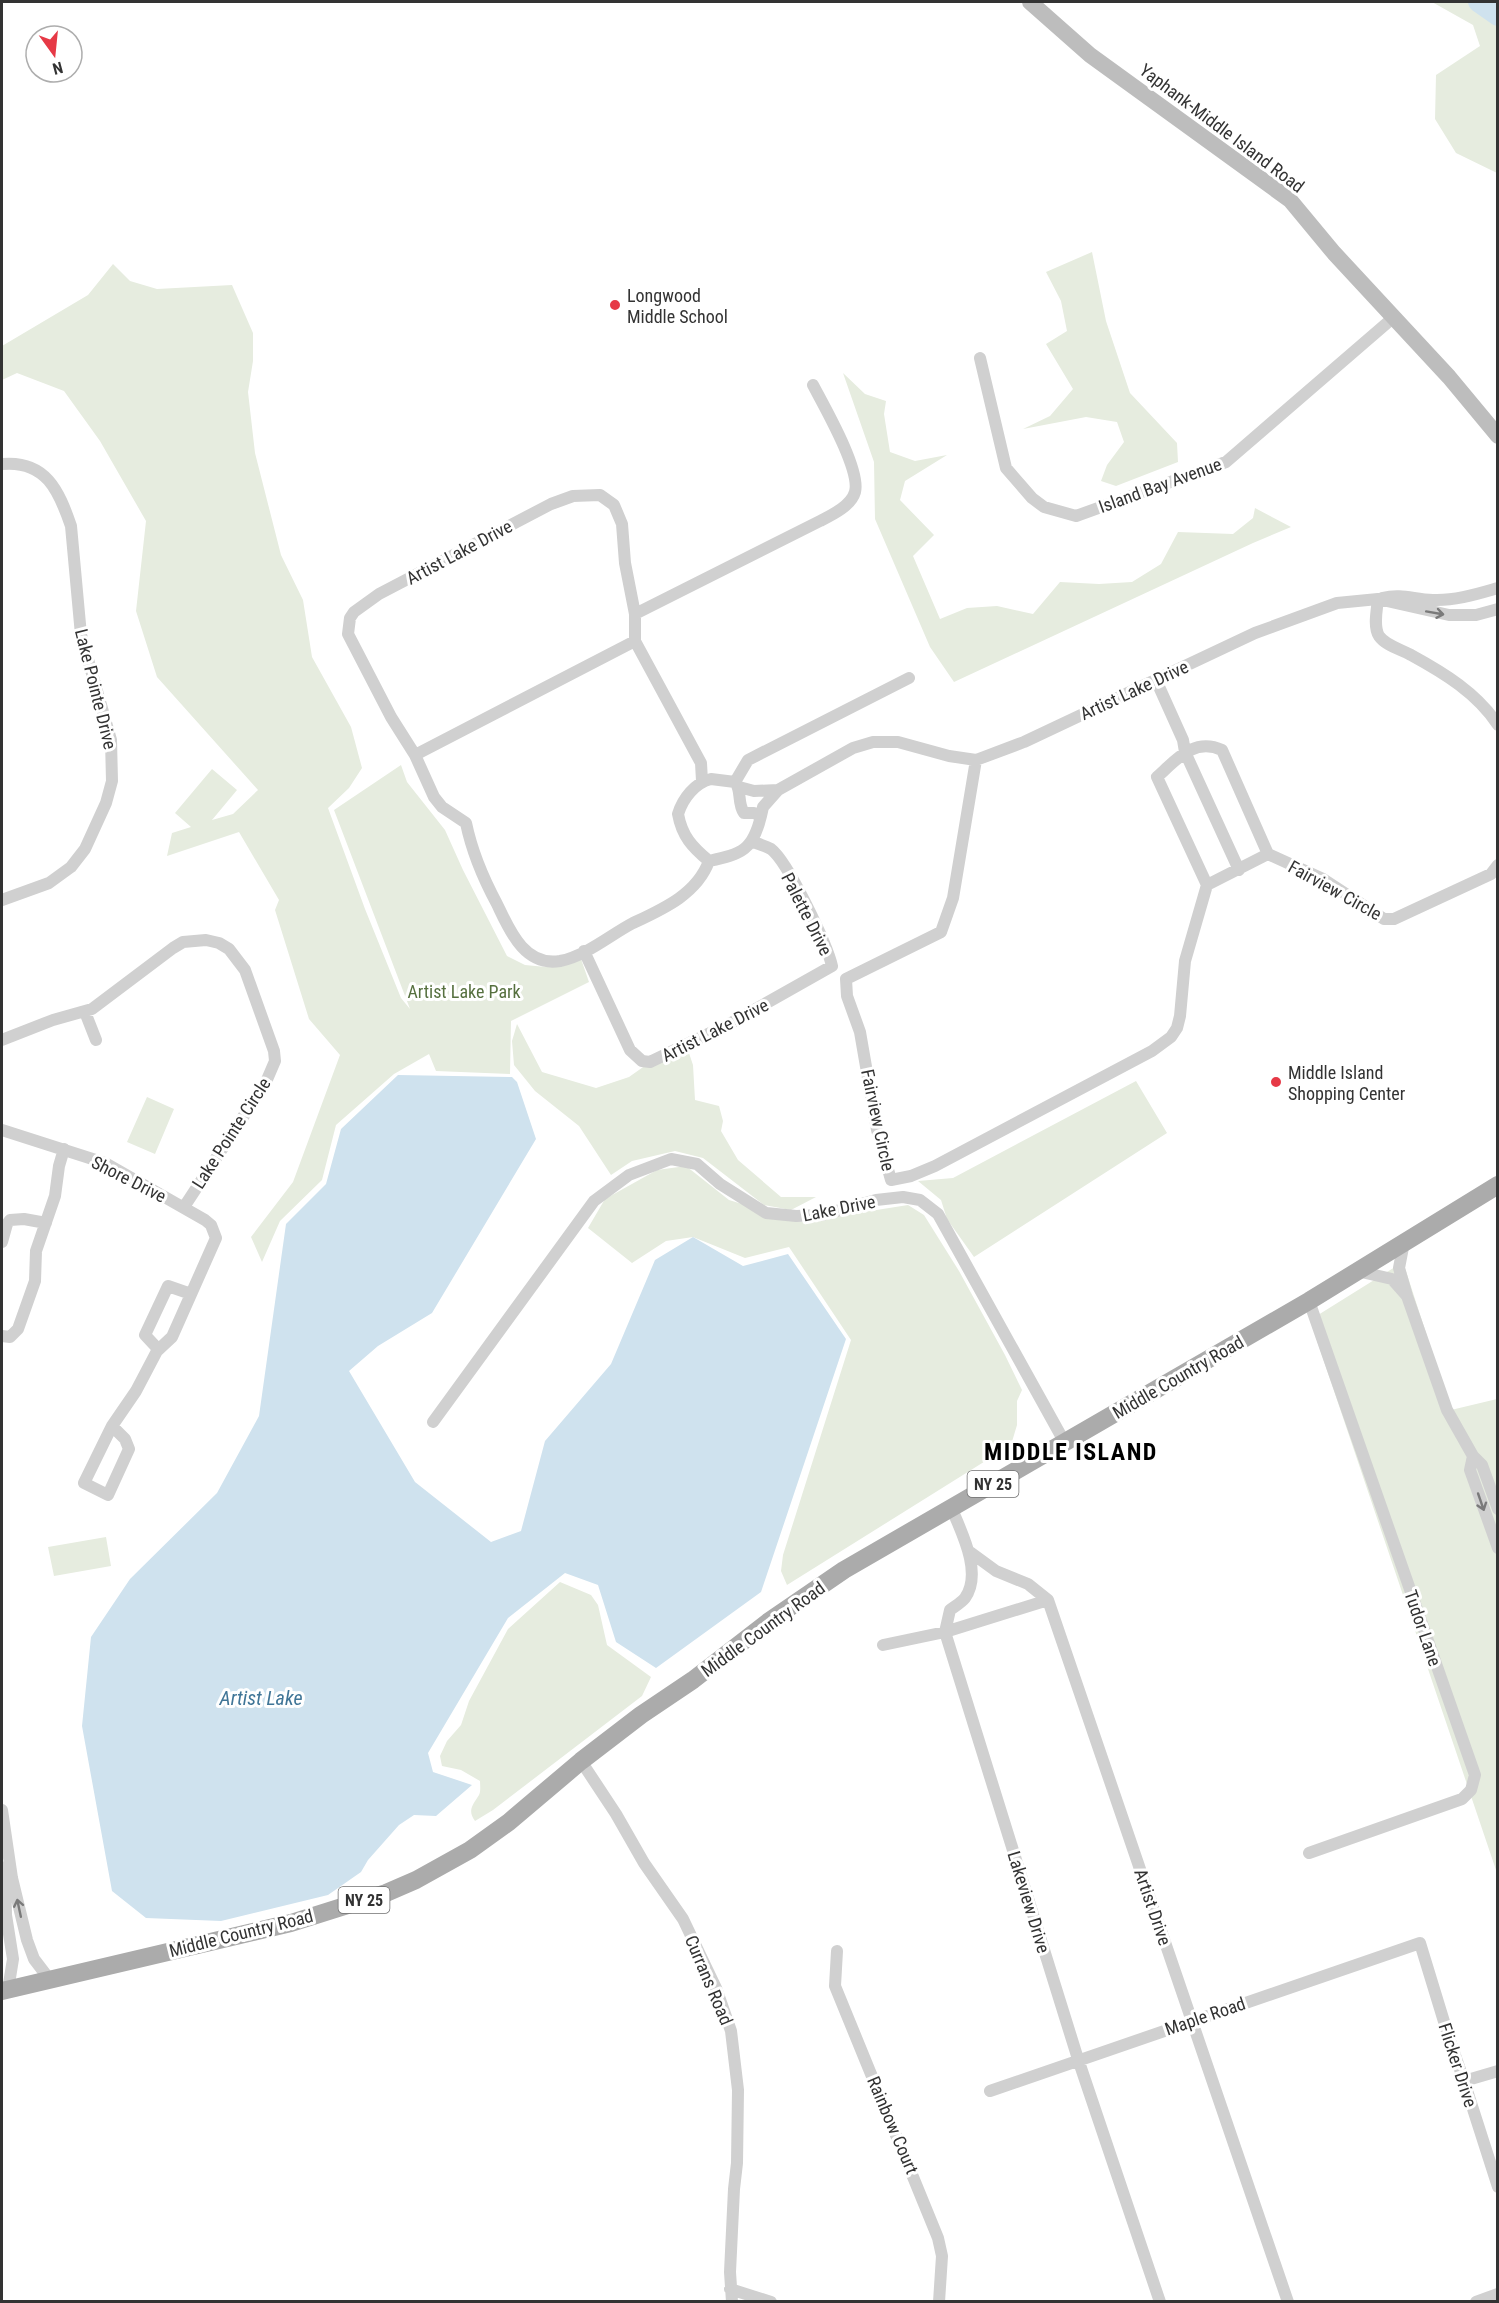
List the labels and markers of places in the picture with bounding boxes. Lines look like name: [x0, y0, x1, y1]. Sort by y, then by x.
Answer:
place label: Longwood Middle School: [627, 285, 728, 327]
marker: Longwood Middle School: [608, 298, 622, 312]
place label: Middle Island Shopping Center: [1288, 1062, 1406, 1104]
marker: Middle Island Shopping Center: [1269, 1075, 1283, 1089]

